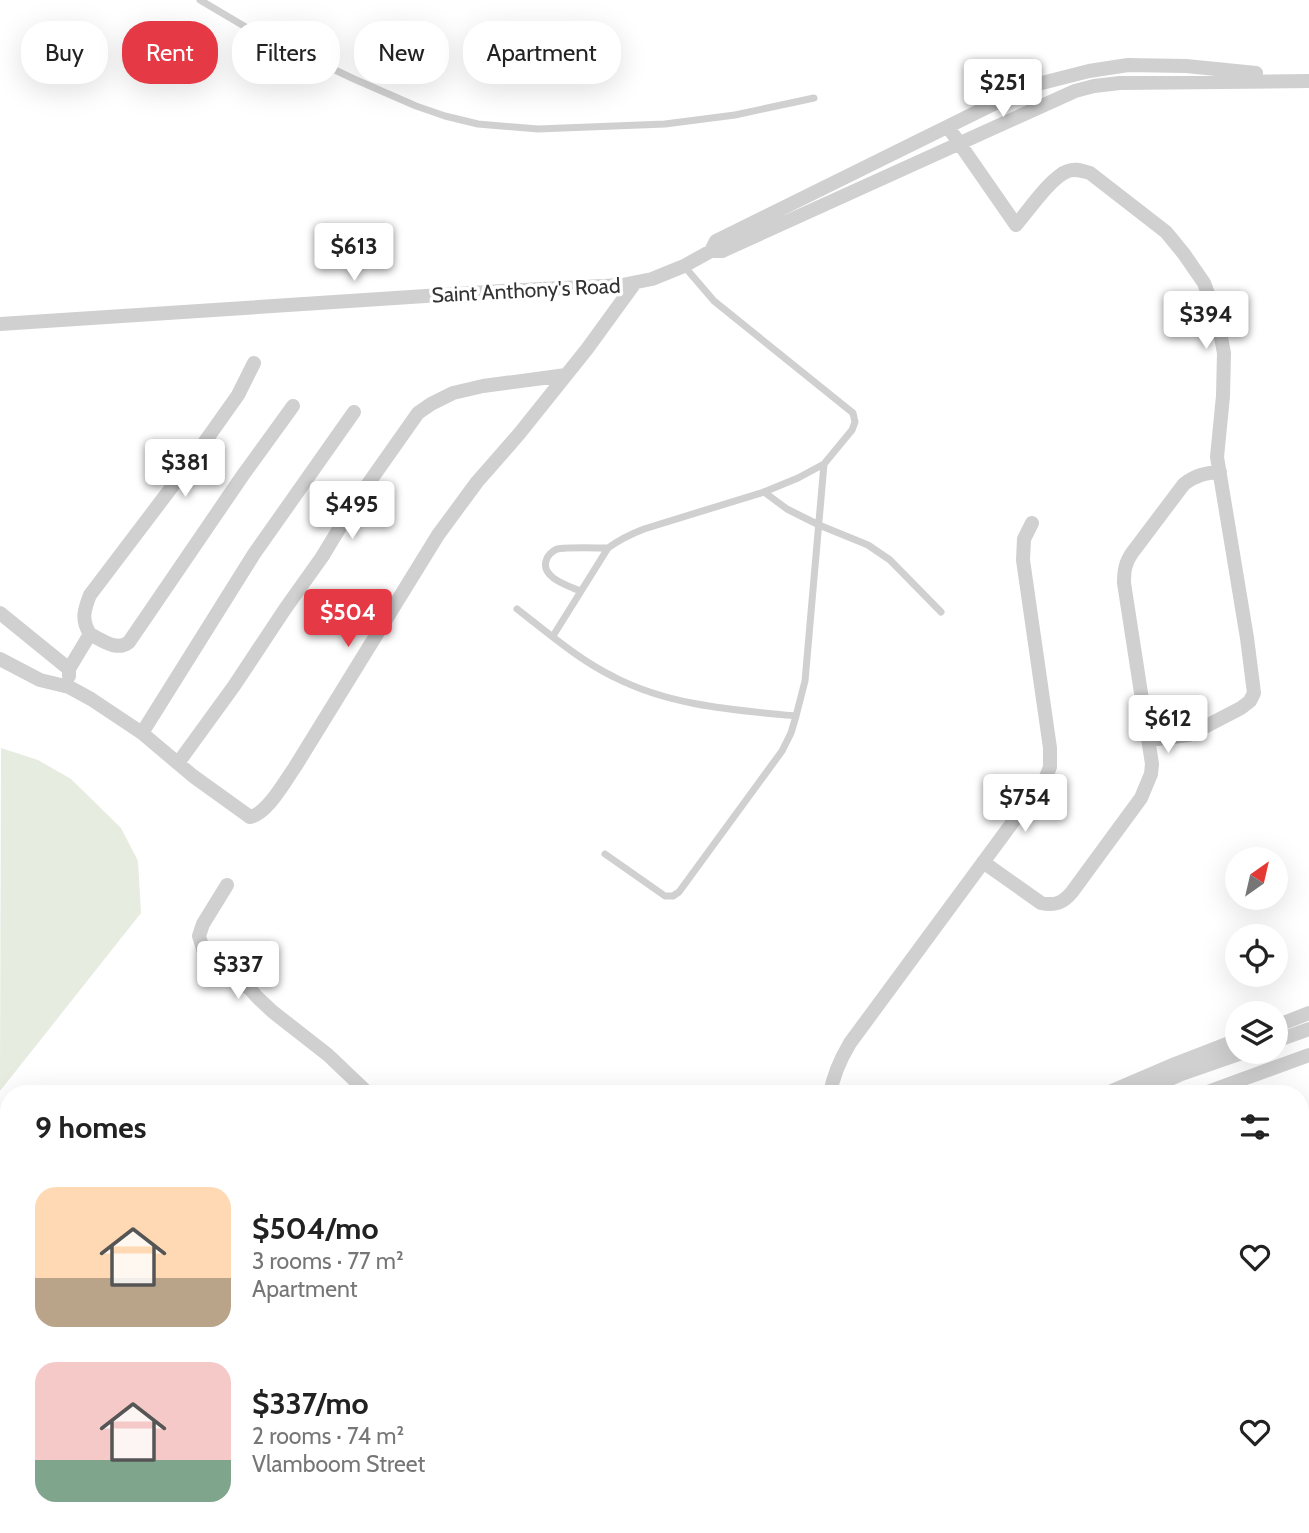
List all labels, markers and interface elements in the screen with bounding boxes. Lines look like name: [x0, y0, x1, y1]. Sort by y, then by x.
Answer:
chip: Buy: [21, 21, 108, 84]
chip: Rent: [122, 21, 218, 84]
chip: Filters: [232, 21, 340, 84]
chip: New: [354, 21, 449, 84]
chip: Apartment: [463, 21, 621, 84]
pin: $251: [962, 60, 1044, 119]
text: $251: [980, 68, 1026, 96]
pin: $613: [313, 224, 395, 283]
text: $613: [330, 232, 378, 260]
street label: Saint Anthony's Road: [431, 273, 621, 307]
pin: $394: [1165, 292, 1247, 351]
text: $394: [1180, 300, 1232, 328]
pin: $381: [144, 440, 226, 499]
text: $381: [161, 448, 209, 476]
pin: $495: [311, 482, 393, 541]
text: $495: [326, 490, 378, 518]
pin: $504: [307, 590, 389, 649]
text: $504: [320, 598, 376, 626]
pin: $612: [1127, 696, 1209, 755]
text: $612: [1145, 704, 1191, 732]
pin: $754: [984, 774, 1066, 834]
text: $754: [999, 783, 1051, 811]
north arrow: [1225, 847, 1288, 910]
map controls: [1225, 847, 1288, 1064]
button: locate: [1225, 924, 1288, 987]
pin: $337: [197, 942, 279, 1001]
text: $337: [213, 950, 263, 978]
button: layers: [1225, 1001, 1288, 1064]
icon: filters: [1236, 1108, 1274, 1146]
text: 9 homes: [35, 1109, 146, 1146]
text: $504/mo: [252, 1210, 378, 1247]
icon: home: [91, 1215, 175, 1299]
icon: heart: [1236, 1238, 1274, 1276]
text: 3 rooms · 77 m²: [252, 1247, 404, 1275]
text: Apartment: [252, 1275, 357, 1303]
text: $337/mo: [252, 1385, 369, 1422]
icon: home: [91, 1390, 175, 1474]
icon: heart: [1236, 1413, 1274, 1451]
text: 2 rooms · 74 m²: [252, 1422, 404, 1450]
text: Vlamboom Street: [252, 1450, 425, 1478]

